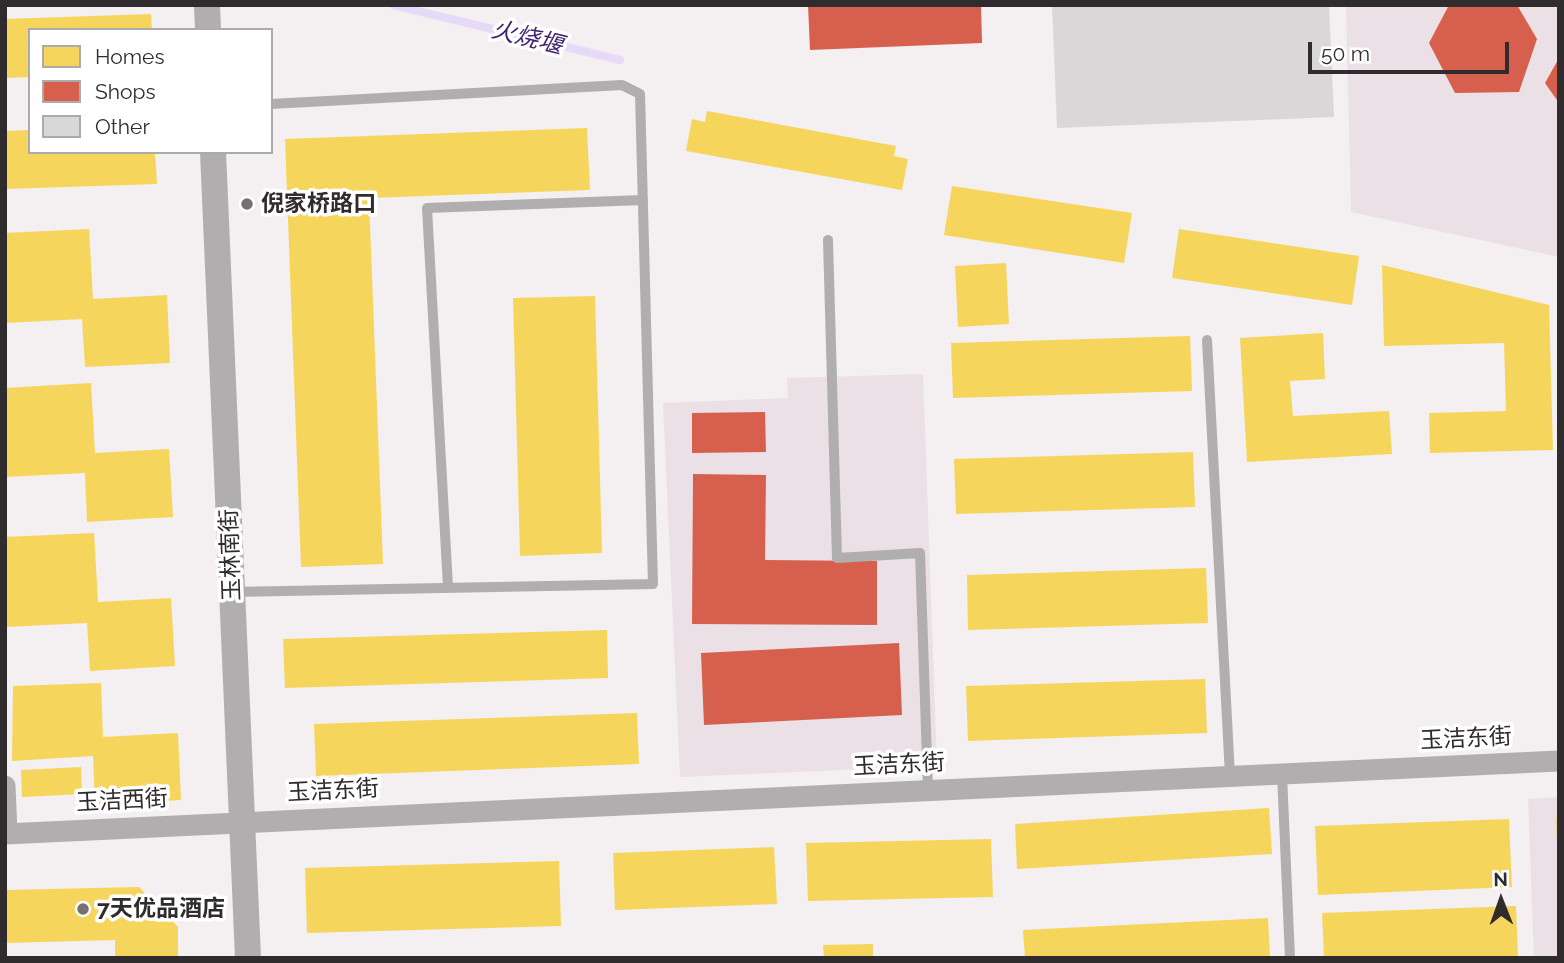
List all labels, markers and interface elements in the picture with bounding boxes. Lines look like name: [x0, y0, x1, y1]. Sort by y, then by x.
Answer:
water label: 火烧堰: [489, 15, 565, 61]
legend: [28, 28, 273, 154]
scale bar: [1312, 28, 1513, 72]
text: 50 m: [1321, 41, 1370, 66]
text: Homes: [95, 44, 165, 69]
text: Shops: [95, 79, 156, 104]
text: Other: [95, 114, 150, 139]
place label: 倪家桥路口: [261, 190, 376, 218]
marker: 倪家桥路口: [239, 196, 255, 212]
street label: 玉林南街: [216, 509, 246, 601]
street label: 玉洁东街: [1419, 723, 1513, 755]
street label: 玉洁东街: [852, 749, 946, 781]
street label: 玉洁东街: [286, 775, 380, 807]
street label: 玉洁西街: [75, 785, 169, 817]
north arrow: [1466, 865, 1536, 935]
text: N: [1493, 868, 1508, 890]
place label: 7天优品酒店: [97, 895, 225, 923]
marker: 7天优品酒店: [75, 901, 91, 917]

